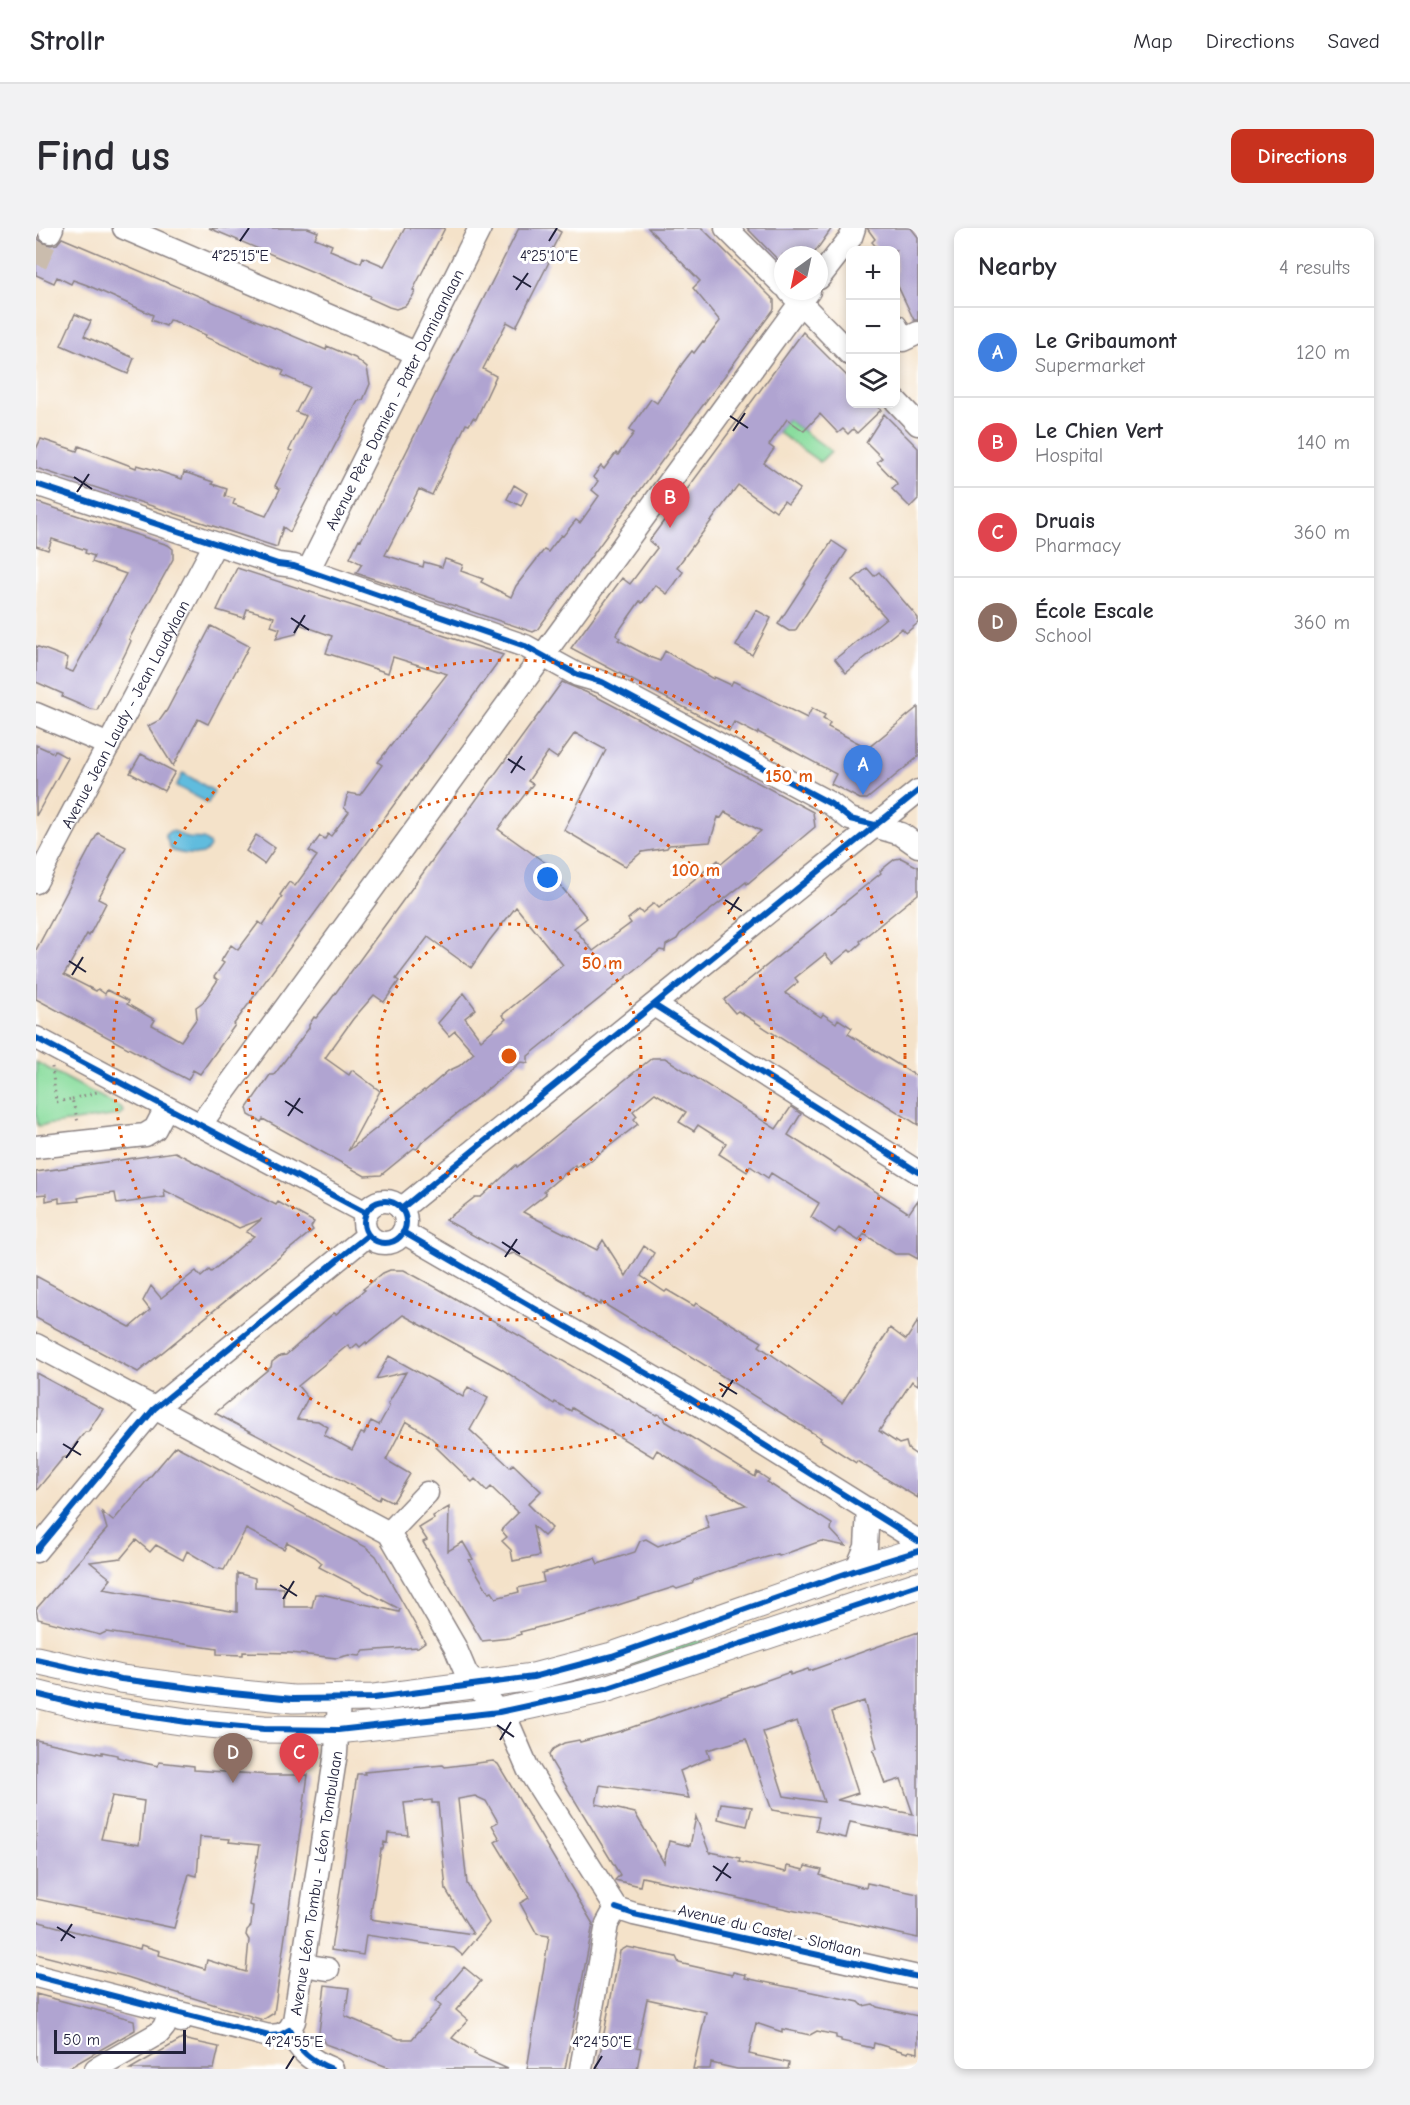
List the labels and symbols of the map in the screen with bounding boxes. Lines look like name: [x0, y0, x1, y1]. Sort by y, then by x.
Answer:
north arrow: [774, 246, 828, 300]
text: 4°25'15"E: [211, 247, 269, 265]
text: 4°25'10"E: [520, 247, 578, 265]
street label: Avenue Père Damien - Pater Damiaanlaan: [322, 267, 468, 533]
pin: B: [650, 478, 690, 528]
street label: Avenue Jean Laudy - Jean Laudylaan: [58, 597, 194, 832]
pin: A: [844, 746, 882, 795]
text: 150 m: [765, 766, 813, 787]
text: 100 m: [672, 860, 720, 881]
your location: [533, 863, 562, 892]
text: 50 m: [582, 953, 622, 974]
centre of rings: [499, 1046, 519, 1066]
pin: D: [214, 1734, 252, 1783]
pin: C: [280, 1734, 318, 1783]
street label: Avenue Léon Tombu - Léon Tombulaan: [287, 1749, 346, 2017]
street label: Avenue du Castel - Slotlaan: [676, 1901, 863, 1961]
scale bar: [54, 2027, 186, 2054]
text: 4°24'55"E: [265, 2033, 323, 2051]
text: 4°24'50"E: [572, 2033, 632, 2051]

